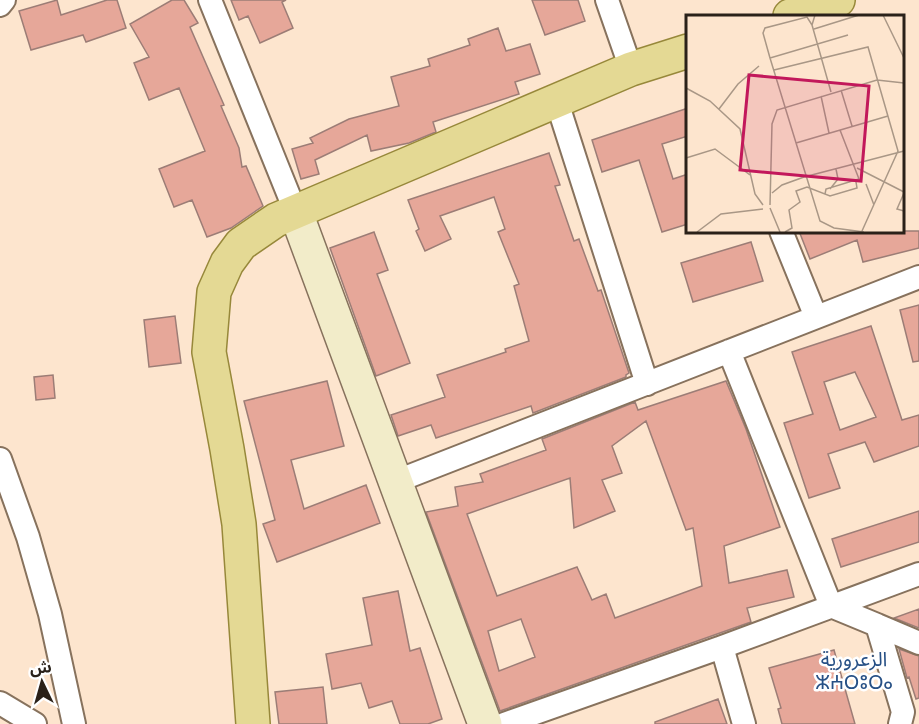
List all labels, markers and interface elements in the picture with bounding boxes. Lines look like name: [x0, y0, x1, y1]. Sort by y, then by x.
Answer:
inset map: [686, 15, 904, 232]
district label: الزعرورية ⵣⵄⵔⵓⵔⴰ: [815, 645, 893, 697]
north arrow: [12, 652, 72, 712]
text: ش: [29, 655, 53, 680]

